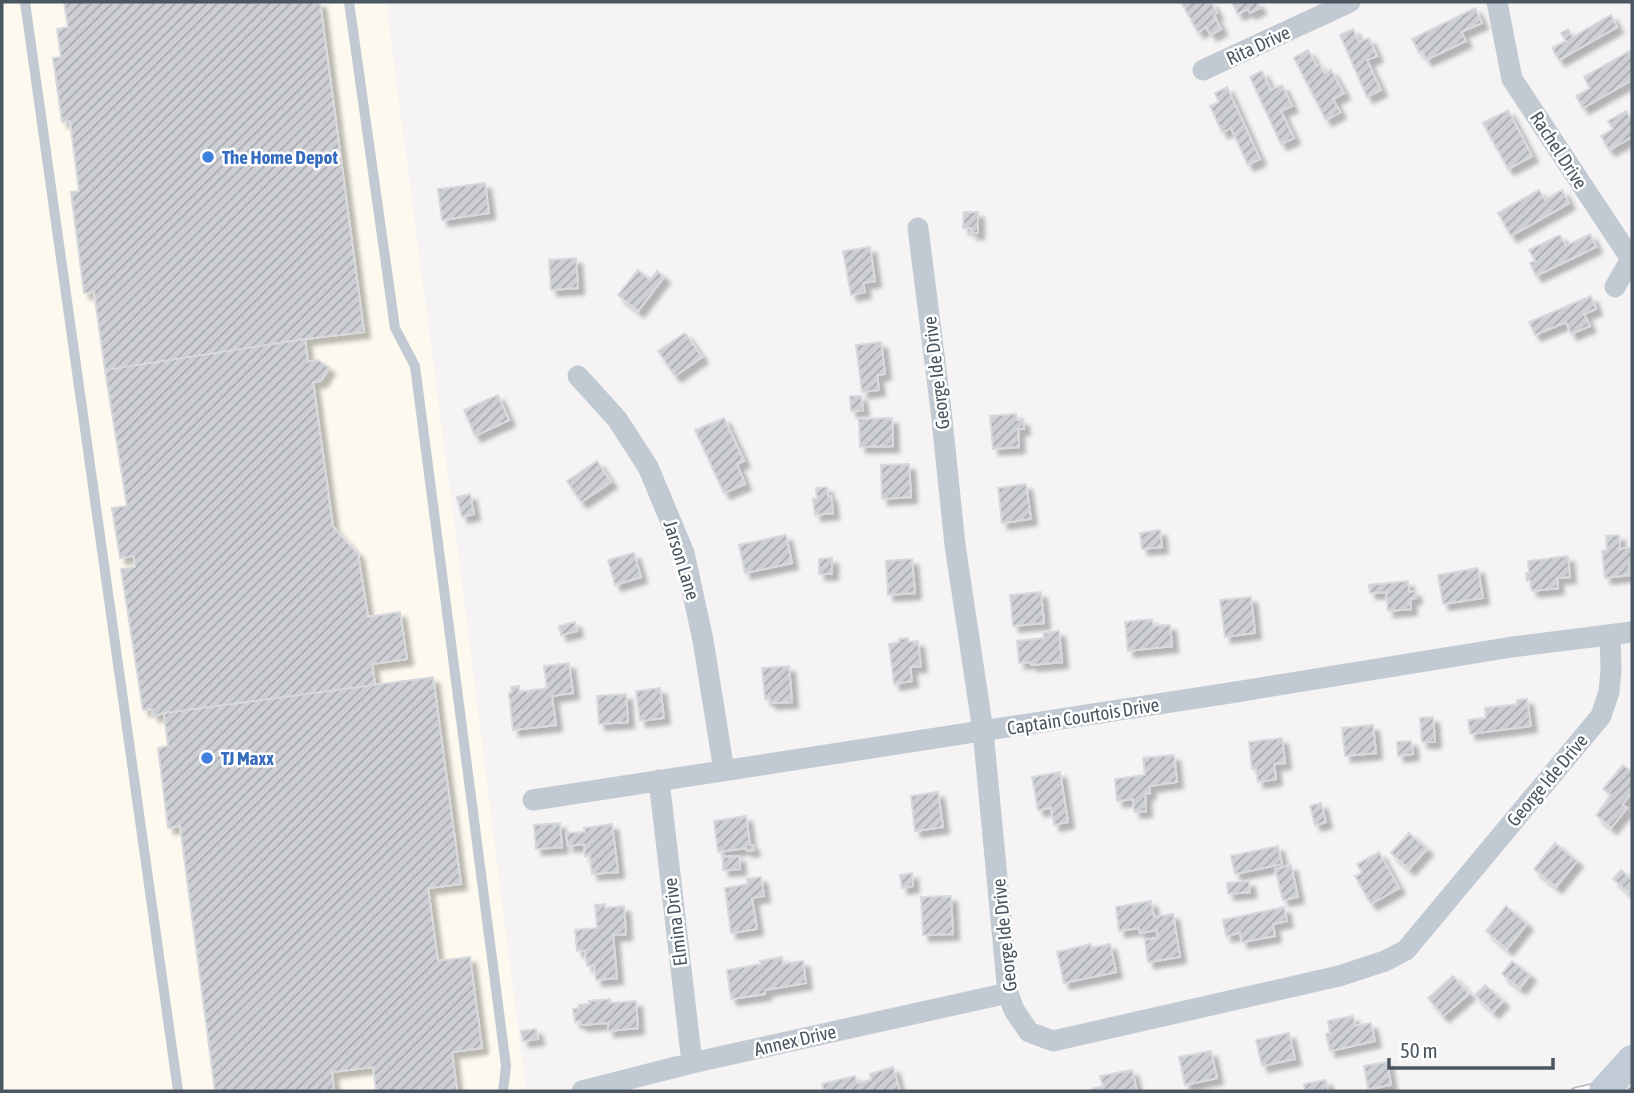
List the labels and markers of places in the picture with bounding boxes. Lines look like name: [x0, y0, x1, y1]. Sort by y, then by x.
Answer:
place label: The Home Depot: [222, 146, 338, 168]
marker: The Home Depot: [200, 149, 216, 165]
place label: TJ Maxx: [221, 747, 274, 769]
marker: TJ Maxx: [199, 750, 215, 766]

